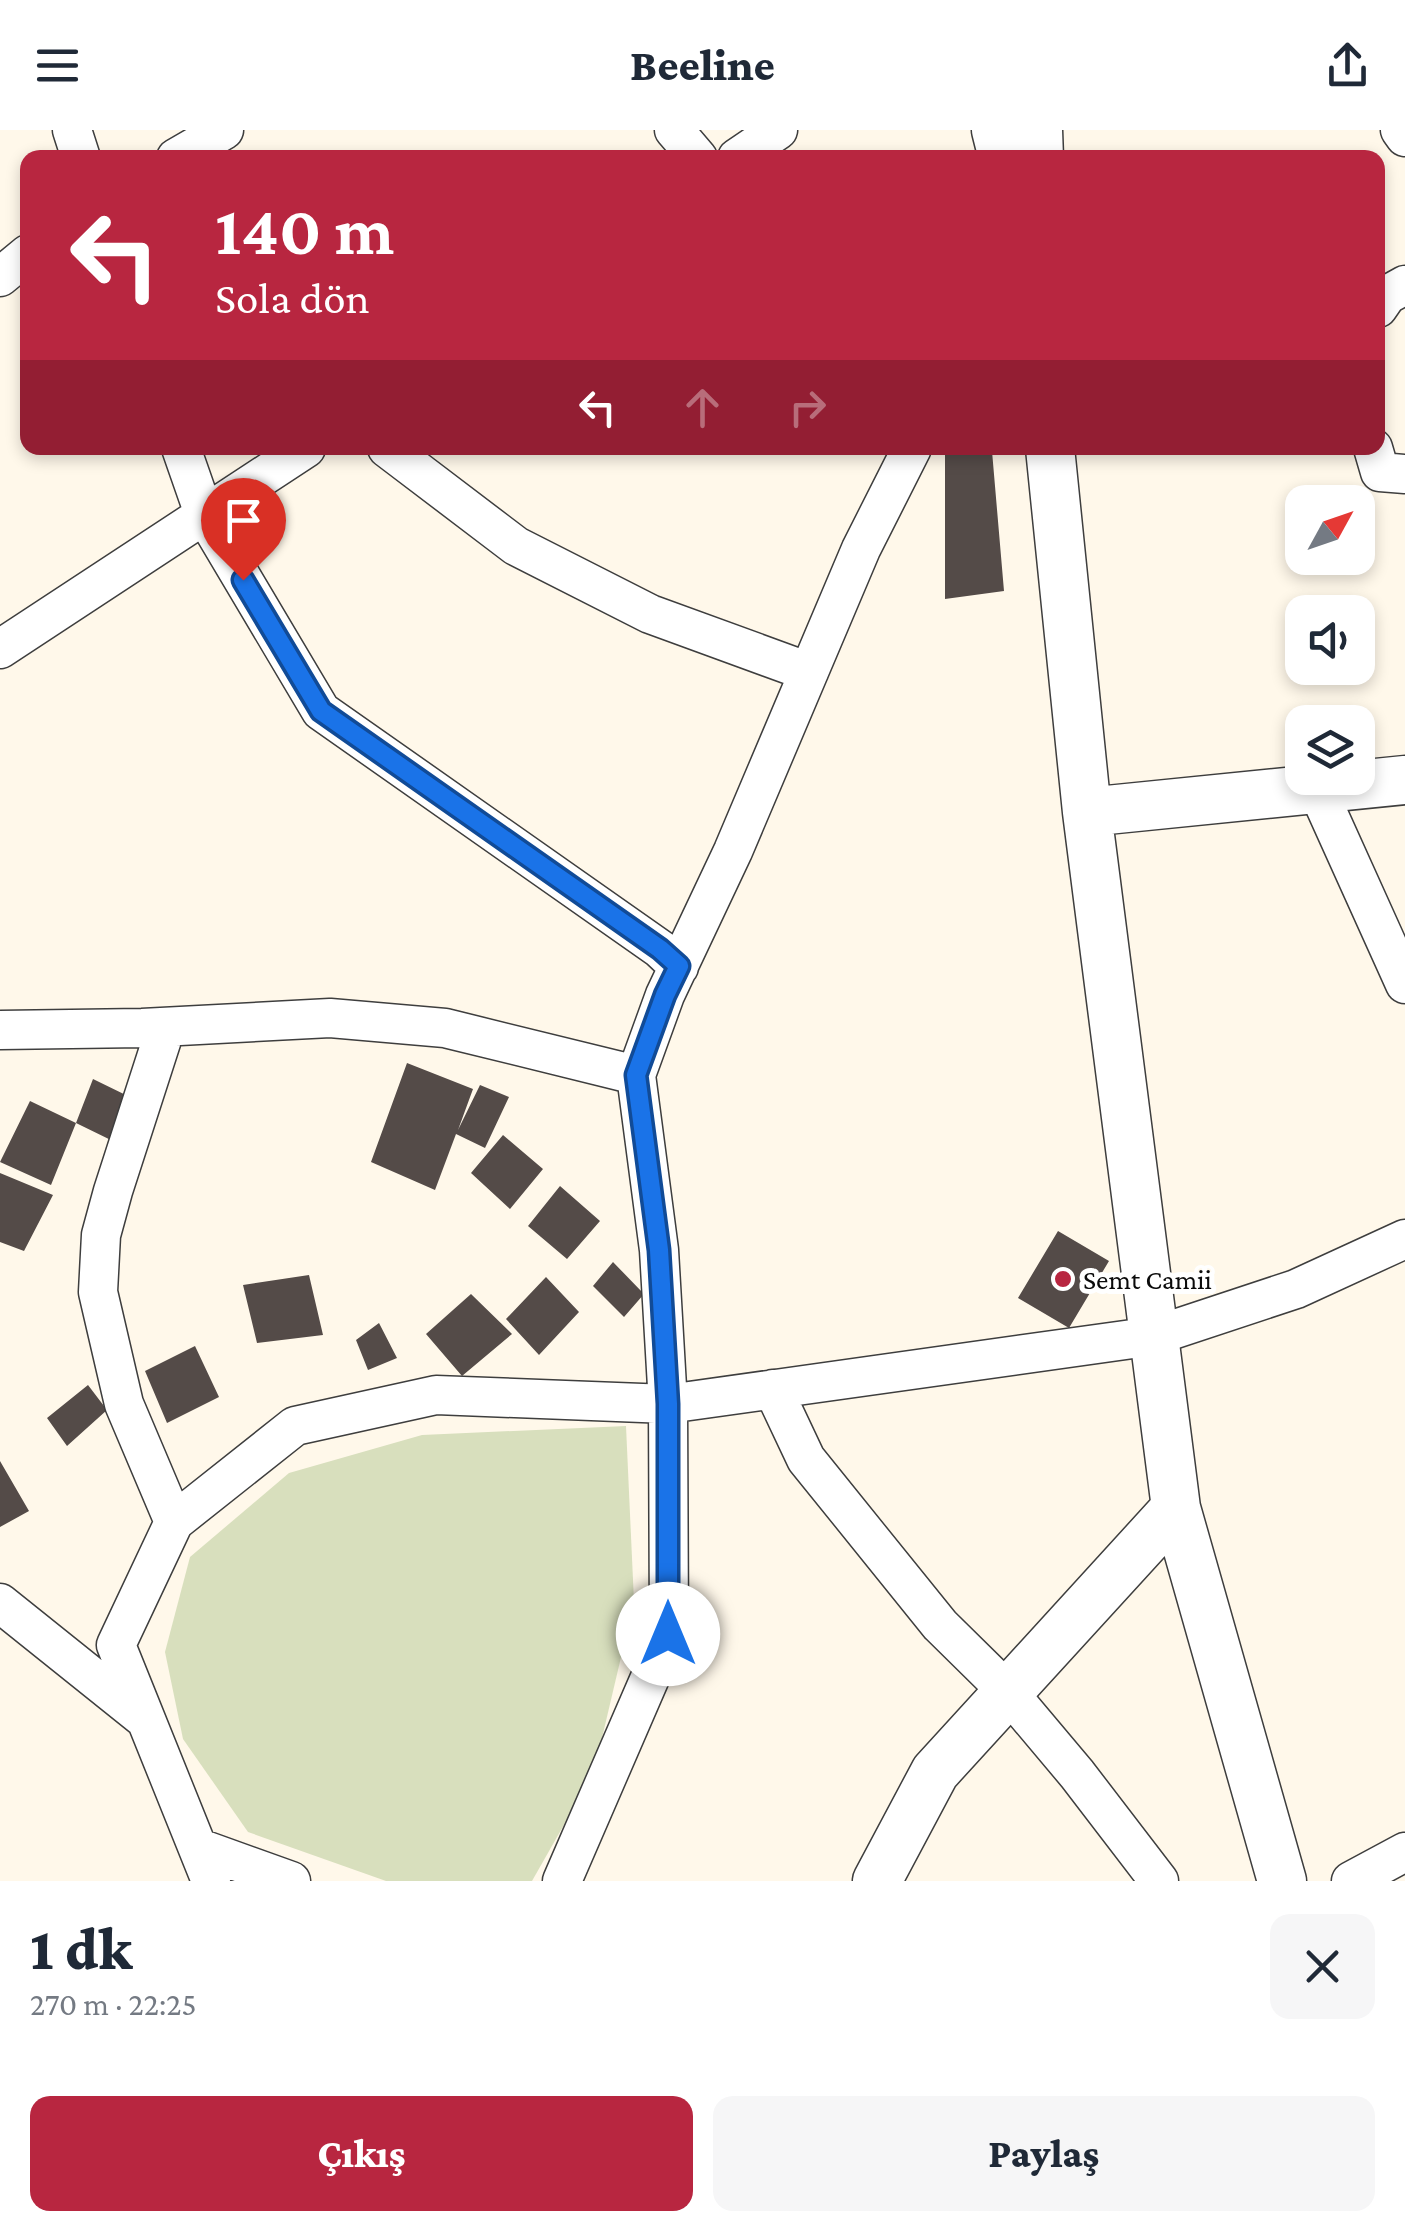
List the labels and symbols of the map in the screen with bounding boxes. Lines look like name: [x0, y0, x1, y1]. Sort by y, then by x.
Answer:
pin: [201, 478, 286, 581]
north arrow: [1285, 485, 1375, 575]
place label: Semt Camii: [1083, 1264, 1212, 1295]
marker: Semt Camii: [1052, 1268, 1074, 1290]
position arrow: [616, 1582, 720, 1686]

